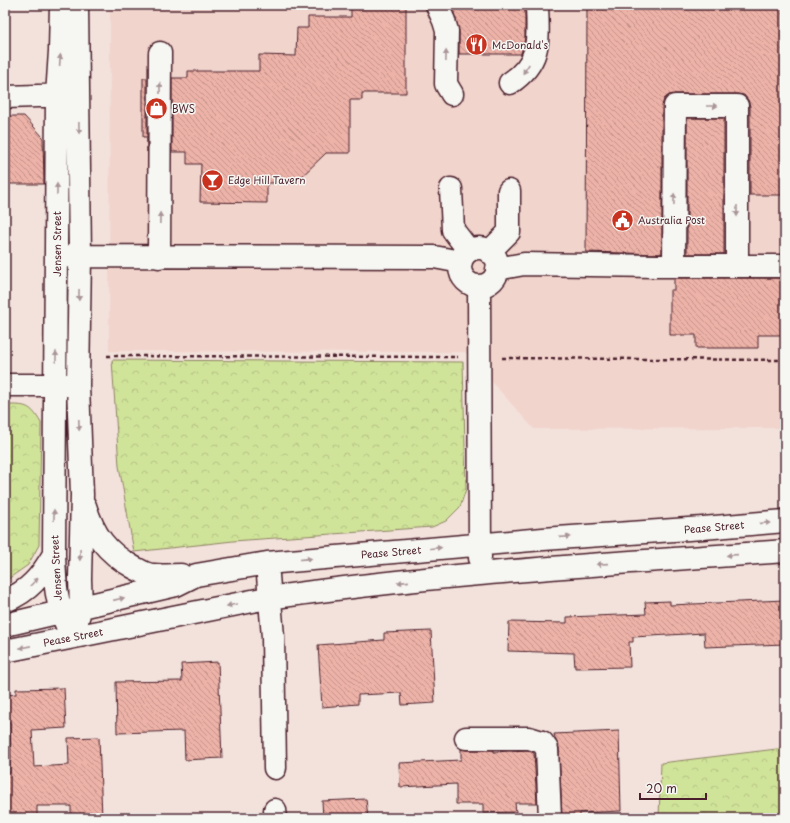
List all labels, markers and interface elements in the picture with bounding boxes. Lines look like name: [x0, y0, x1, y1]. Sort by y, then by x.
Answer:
restaurant icon: McDonald's: [464, 32, 490, 58]
place label: McDonald's: [492, 37, 549, 52]
one-way arrow: [443, 49, 449, 62]
one-way arrow: [56, 53, 63, 66]
one-way arrow: [522, 64, 530, 74]
one-way arrow: [157, 81, 163, 94]
shop icon: BWS: [143, 96, 169, 122]
place label: BWS: [172, 101, 195, 116]
one-way arrow: [706, 103, 719, 109]
one-way arrow: [76, 122, 82, 135]
bar icon: Edge Hill Tavern: [200, 167, 226, 193]
place label: Edge Hill Tavern: [228, 172, 306, 187]
one-way arrow: [54, 182, 60, 195]
one-way arrow: [671, 192, 677, 205]
one-way arrow: [734, 205, 740, 218]
public building icon: Australia Post: [609, 207, 635, 233]
street label: Jensen Street: [49, 211, 64, 277]
one-way arrow: [156, 212, 163, 224]
place label: Australia Post: [638, 212, 705, 227]
one-way arrow: [76, 289, 82, 302]
one-way arrow: [53, 350, 59, 363]
one-way arrow: [76, 419, 83, 431]
one-way arrow: [51, 508, 57, 521]
street label: Pease Street: [683, 516, 745, 537]
one-way arrow: [759, 519, 771, 526]
one-way arrow: [559, 534, 571, 541]
street label: Jensen Street: [46, 535, 65, 601]
street label: Pease Street: [360, 541, 422, 562]
one-way arrow: [430, 544, 442, 551]
one-way arrow: [77, 549, 84, 561]
one-way arrow: [726, 552, 738, 559]
one-way arrow: [300, 556, 312, 563]
one-way arrow: [596, 561, 608, 568]
one-way arrow: [29, 577, 39, 587]
one-way arrow: [397, 579, 409, 585]
one-way arrow: [112, 595, 125, 601]
one-way arrow: [226, 603, 238, 609]
street label: Pease Street: [42, 623, 104, 650]
one-way arrow: [19, 645, 31, 651]
scale bar: [640, 775, 706, 801]
text: 20 m: [646, 779, 677, 797]

